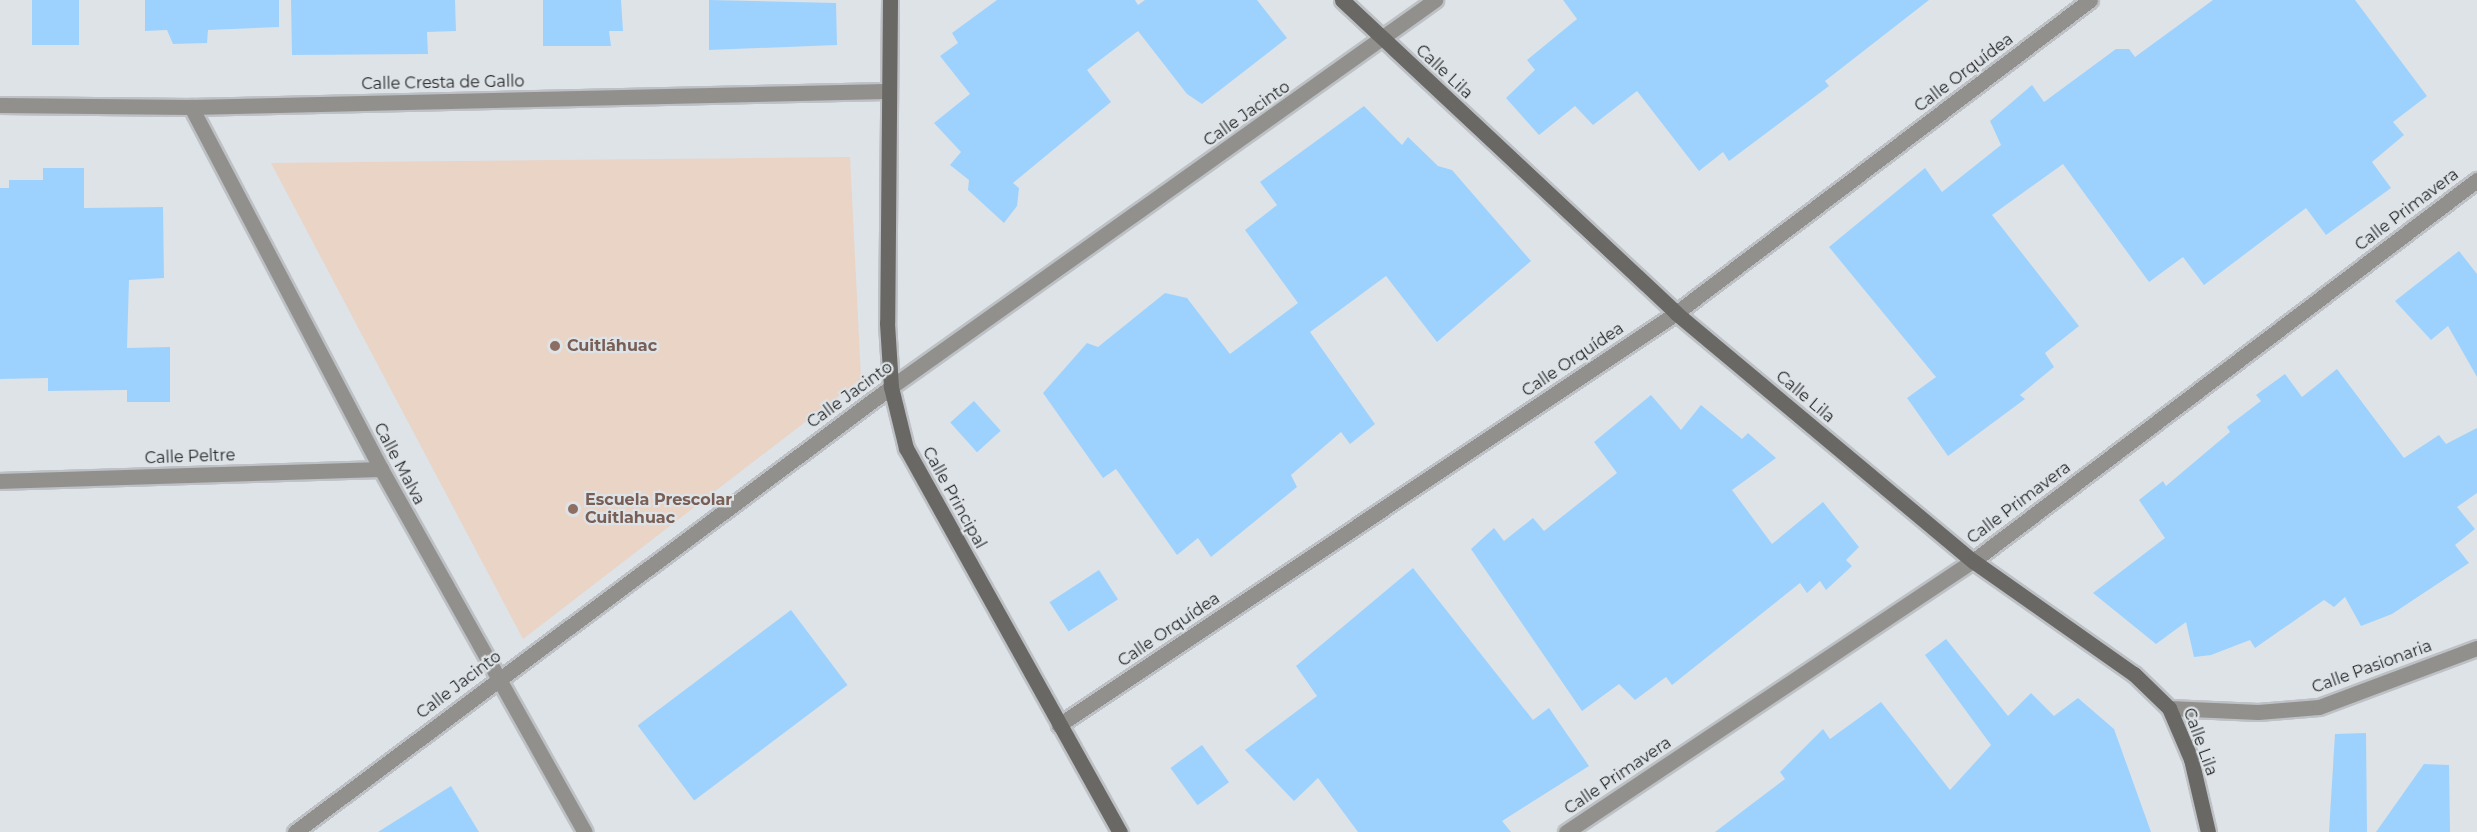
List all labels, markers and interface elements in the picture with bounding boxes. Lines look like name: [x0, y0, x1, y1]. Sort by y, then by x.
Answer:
street label: Calle Orquídea: [1911, 30, 2017, 116]
street label: Calle Lila: [1412, 41, 1476, 103]
street label: Calle Cresta de Gallo: [361, 72, 525, 94]
street label: Calle Jacinto: [1200, 77, 1294, 151]
street label: Calle Primavera: [2352, 165, 2462, 255]
street label: Calle Orquídea: [1519, 319, 1627, 401]
place label: Cuitláhuac: [567, 336, 657, 356]
marker: Cuitláhuac: [548, 339, 562, 353]
street label: Calle Jacinto: [804, 358, 896, 432]
street label: Calle Lila: [1772, 367, 1838, 427]
street label: Calle Malva: [369, 420, 429, 508]
street label: Calle Principal: [918, 444, 990, 552]
street label: Calle Peltre: [144, 446, 236, 468]
street label: Calle Primavera: [1964, 458, 2074, 548]
place label: Escuela Prescolar Cuitlahuac: [585, 490, 732, 528]
marker: Escuela Prescolar Cuitlahuac: [566, 502, 580, 516]
street label: Calle Orquídea: [1115, 589, 1223, 671]
street label: Calle Pasionaria: [2309, 636, 2435, 698]
street label: Calle Jacinto: [413, 647, 505, 723]
street label: Calle Lila: [2179, 706, 2221, 778]
street label: Calle Primavera: [1561, 733, 1675, 819]

